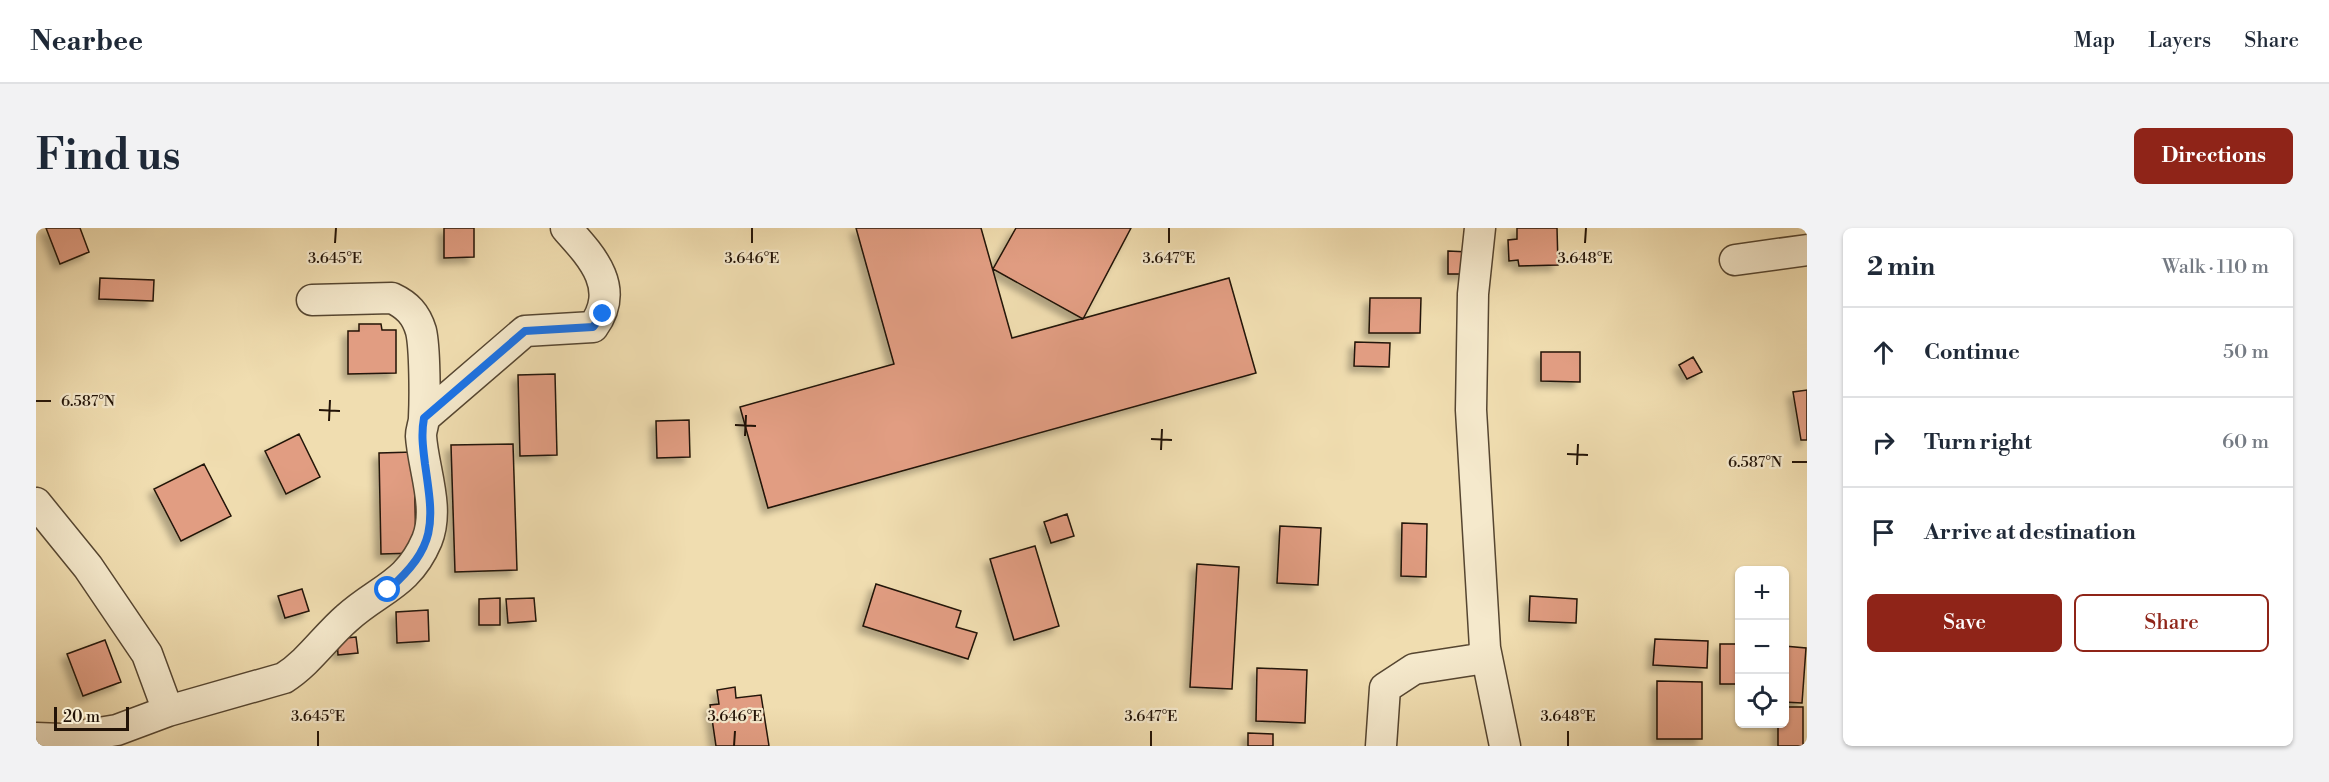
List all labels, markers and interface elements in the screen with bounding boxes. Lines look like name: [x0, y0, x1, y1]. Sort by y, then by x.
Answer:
text: Nearbee: [30, 24, 143, 59]
text: Map: [2074, 28, 2115, 54]
text: Layers: [2148, 28, 2211, 54]
text: Share: [2244, 28, 2299, 54]
button: Directions: [2134, 128, 2293, 184]
text: Find us: [36, 130, 180, 183]
text: 3.645°E: [308, 249, 362, 268]
text: 3.646°E: [725, 249, 779, 268]
text: 3.647°E: [1143, 249, 1195, 268]
text: 3.648°E: [1558, 249, 1613, 268]
text: 2 min: [1867, 251, 1935, 283]
text: Walk · 110 m: [2162, 255, 2269, 280]
route end: [589, 300, 615, 326]
icon: ahead: [1867, 336, 1900, 369]
text: Continue: [1924, 339, 2020, 366]
text: 50 m: [2223, 340, 2269, 365]
text: 6.587°N: [61, 392, 115, 411]
icon: right: [1867, 426, 1900, 459]
text: Turn right: [1924, 429, 2032, 456]
text: 60 m: [2222, 430, 2269, 455]
text: 6.587°N: [1728, 453, 1782, 472]
icon: arrive: [1867, 516, 1900, 549]
text: Arrive at destination: [1924, 519, 2136, 546]
map controls: [1735, 566, 1789, 728]
button: +: [1735, 566, 1789, 620]
route start: [374, 576, 400, 602]
button: Save: [1867, 594, 2062, 652]
button: Share: [2074, 594, 2269, 652]
button: −: [1735, 620, 1789, 674]
button: locate: [1735, 674, 1789, 728]
scale bar: [54, 704, 129, 732]
text: 20 m: [63, 707, 100, 727]
text: 3.645°E: [291, 707, 345, 726]
text: 3.646°E: [708, 707, 762, 726]
text: 3.647°E: [1125, 707, 1177, 726]
text: 3.648°E: [1541, 707, 1596, 726]

